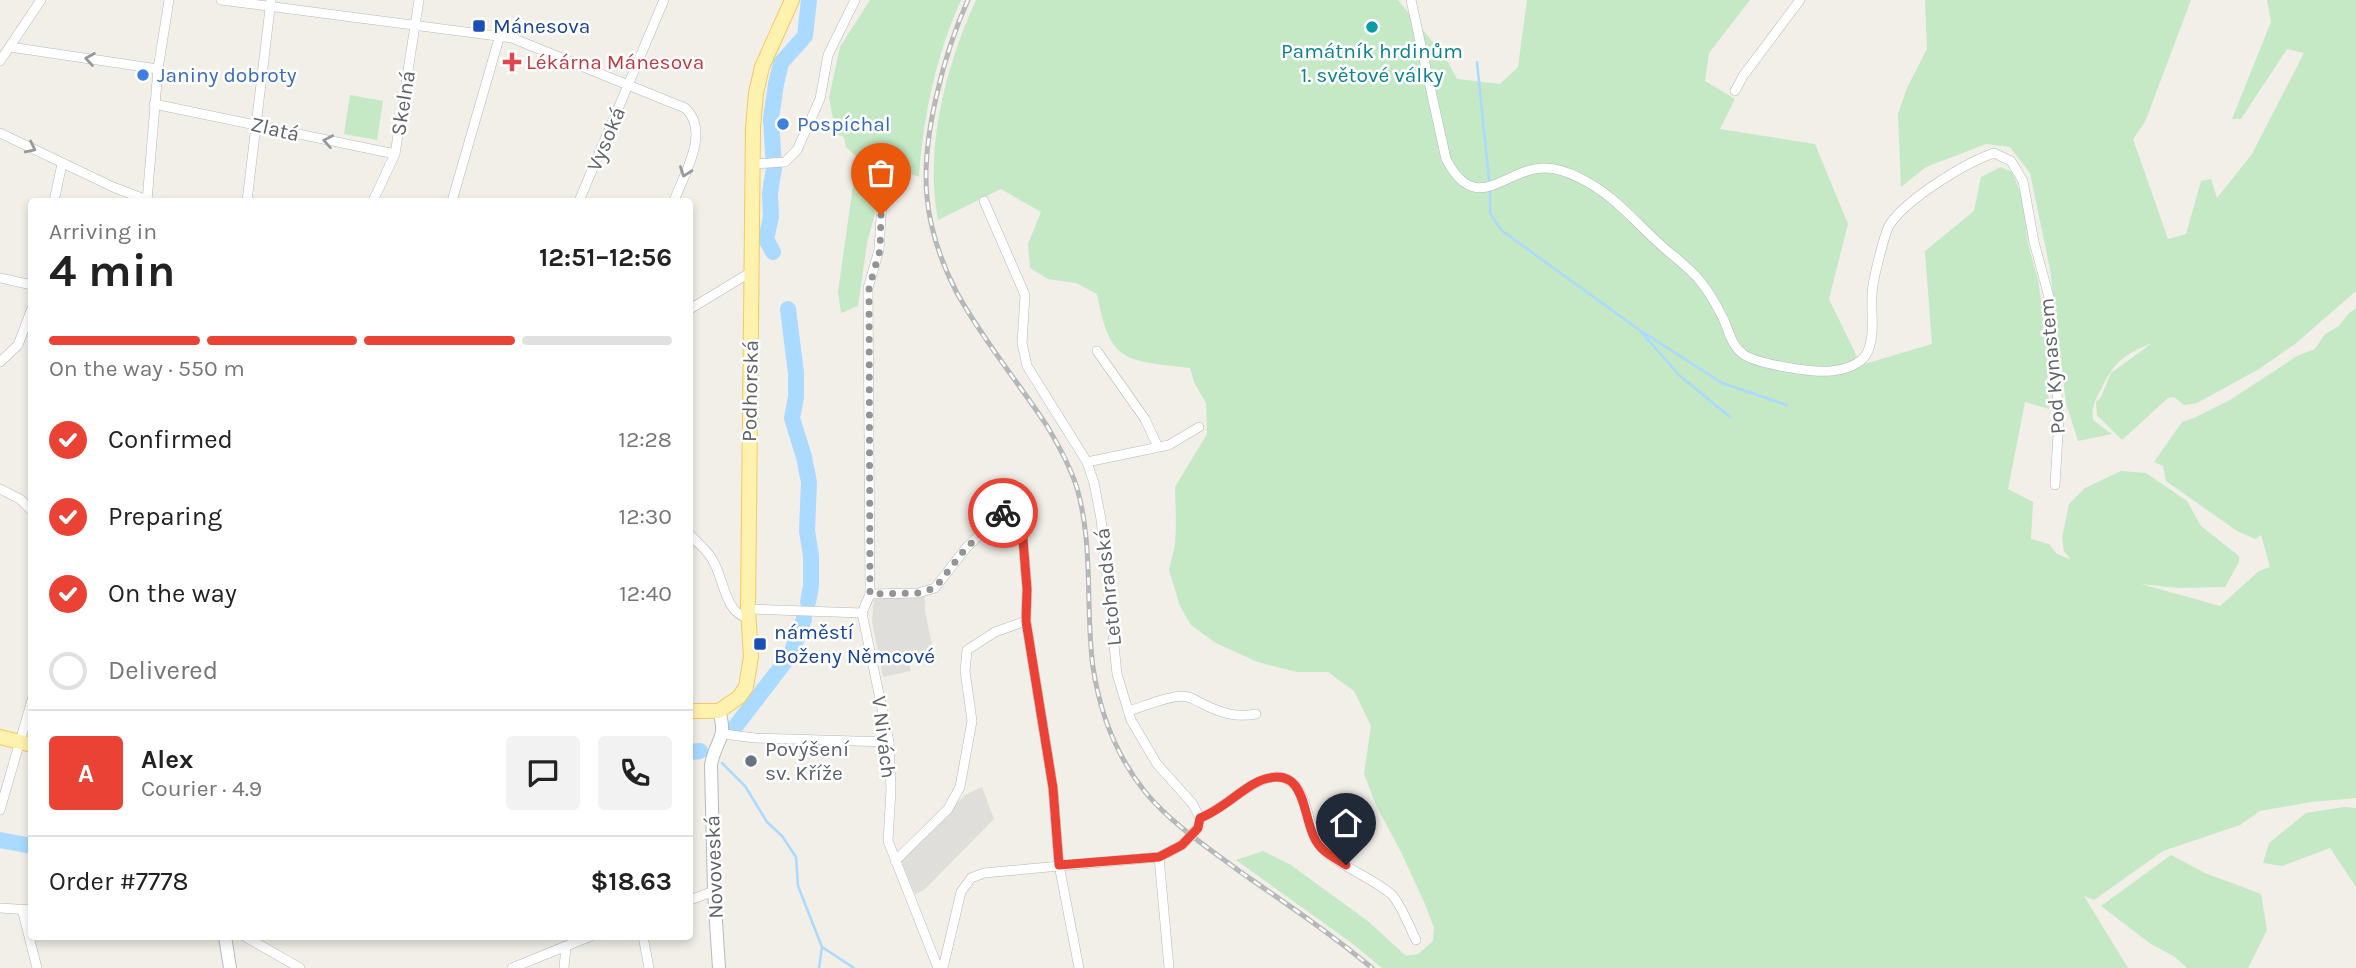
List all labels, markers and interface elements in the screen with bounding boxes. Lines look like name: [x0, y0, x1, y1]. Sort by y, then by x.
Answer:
place label: Mánesova: [493, 14, 590, 38]
marker: Mánesova: [471, 18, 487, 34]
marker: Památník hrdinům 1. světové války: [1364, 19, 1380, 35]
place label: Památník hrdinům 1. světové války: [1281, 39, 1463, 87]
place label: Lékárna Mánesova: [526, 50, 704, 74]
one-way arrow: [85, 52, 96, 67]
marker: Lékárna Mánesova: [504, 54, 520, 70]
place label: Janiny dobroty: [157, 63, 297, 87]
marker: Janiny dobroty: [135, 67, 151, 83]
street label: Skelná: [386, 69, 420, 137]
street label: Vysoká: [582, 103, 630, 175]
street label: Zlatá: [248, 112, 302, 146]
place label: Pospíchal: [797, 112, 891, 136]
marker: Pospíchal: [775, 116, 791, 132]
one-way arrow: [322, 134, 334, 149]
one-way arrow: [24, 140, 36, 154]
pin: [851, 143, 911, 215]
icon: bag: [862, 154, 900, 192]
one-way arrow: [679, 166, 693, 178]
text: Arriving in: [49, 218, 157, 245]
text: 12:51–12:56: [539, 242, 672, 273]
text: 4 min: [49, 244, 175, 298]
street label: Pod Kynastem: [2034, 297, 2070, 435]
street label: Podhorská: [737, 340, 763, 442]
text: On the way · 550 m: [49, 355, 245, 382]
icon: check: [49, 421, 87, 459]
text: Confirmed: [108, 424, 233, 455]
text: 12:28: [618, 426, 672, 453]
courier: [968, 478, 1038, 548]
icon: bike: [984, 494, 1022, 532]
icon: check: [49, 498, 87, 536]
text: Preparing: [108, 501, 222, 532]
text: 12:30: [619, 503, 672, 530]
street label: Letohradská: [1090, 527, 1126, 647]
icon: check: [49, 575, 87, 613]
text: On the way: [108, 578, 237, 609]
text: 12:40: [619, 580, 672, 607]
place label: náměstí Boženy Němcové: [774, 620, 935, 668]
marker: náměstí Boženy Němcové: [752, 636, 768, 652]
text: Delivered: [108, 655, 218, 686]
street label: V Nivách: [867, 694, 901, 780]
button: chat: [506, 736, 580, 810]
button: phone: [598, 736, 672, 810]
place label: Povýšení sv. Kříže: [765, 737, 850, 785]
text: Alex: [141, 744, 193, 775]
marker: Povýšení sv. Kříže: [743, 753, 759, 769]
text: A: [78, 758, 94, 789]
text: Courier · 4.9: [141, 775, 262, 802]
pin: [1316, 793, 1376, 865]
icon: home: [1327, 804, 1365, 842]
street label: Novoveská: [700, 815, 728, 919]
text: Order #7778: [49, 866, 188, 897]
text: $18.63: [590, 866, 672, 897]

